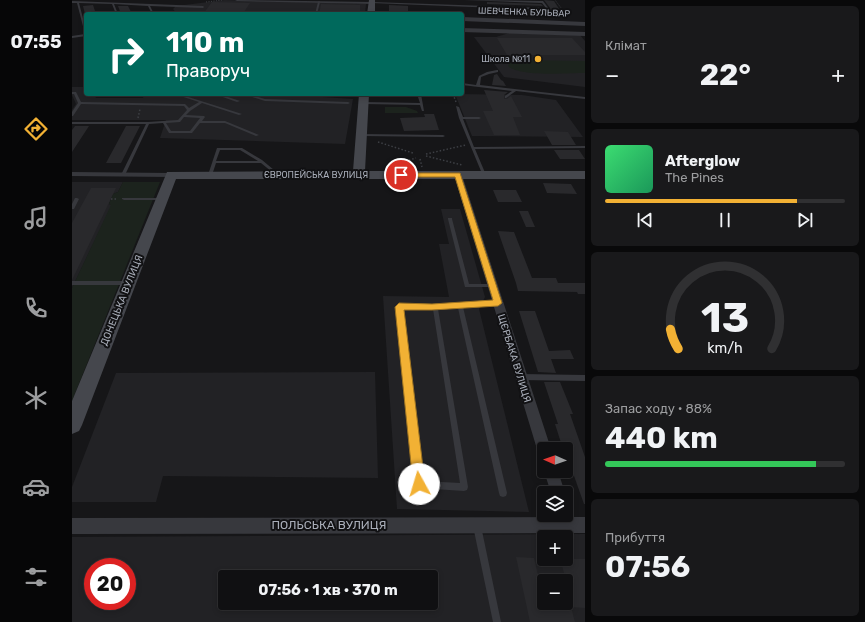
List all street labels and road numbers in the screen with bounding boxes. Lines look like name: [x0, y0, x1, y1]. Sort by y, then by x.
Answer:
street label: ШЕВЧЕНКА БУЛЬВАР: [478, 5, 570, 19]
street label: ЄВРОПЕЙСЬКА ВУЛИЦЯ: [264, 169, 368, 180]
street label: ДОНЕЦЬКА ВУЛИЦЯ: [98, 253, 146, 347]
street label: ЩЄРБАКА ВУЛИЦЯ: [495, 313, 533, 404]
street label: ПОЛЬСЬКА ВУЛИЦЯ: [272, 518, 386, 532]

